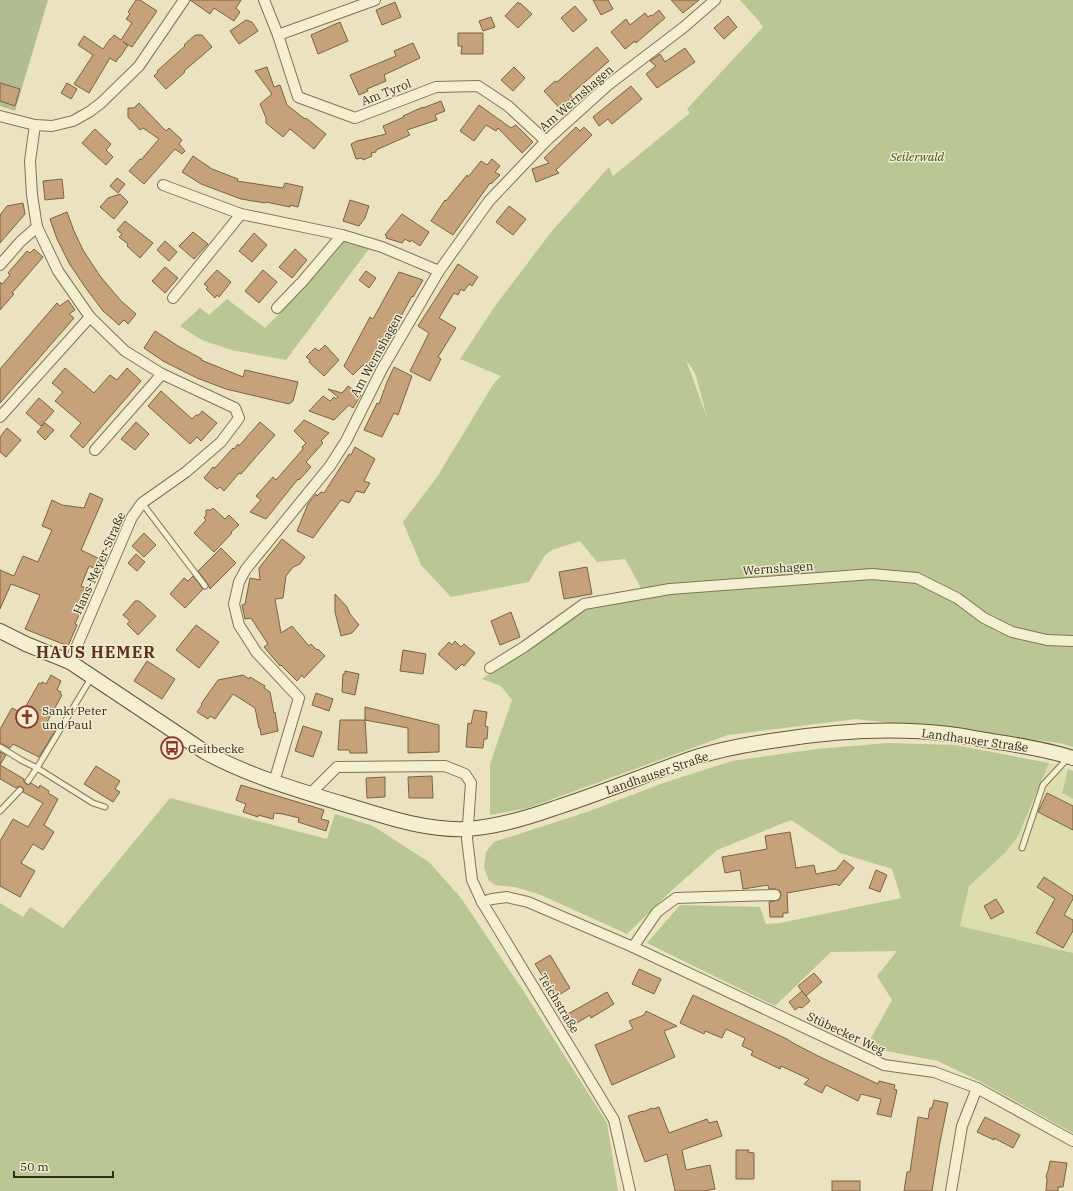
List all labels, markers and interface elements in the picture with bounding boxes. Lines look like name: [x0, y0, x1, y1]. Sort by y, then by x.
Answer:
street label: Am Wernshagen: [536, 62, 616, 134]
street label: Am Tyrol: [359, 75, 414, 108]
park label: Seilerwald: [889, 149, 945, 164]
street label: Am Wernshagen: [347, 310, 405, 399]
street label: Hans-Meyer-Straße: [70, 509, 128, 617]
street label: Wernshagen: [742, 558, 814, 578]
district label: HAUS HEMER: [36, 642, 156, 662]
place label: Sankt Peter und Paul: [42, 703, 108, 732]
church icon: Sankt Peter und Paul: [14, 704, 40, 730]
street label: Landhauser Straße: [921, 725, 1029, 755]
bus stop icon: Geitbecke: [159, 735, 185, 761]
place label: Geitbecke: [188, 741, 244, 756]
street label: Landhauser Straße: [604, 748, 710, 798]
street label: Teichstraße: [535, 970, 583, 1036]
street label: Stübecker Weg: [805, 1008, 888, 1058]
scale bar: [14, 1153, 113, 1179]
text: 50 m: [20, 1159, 49, 1174]

